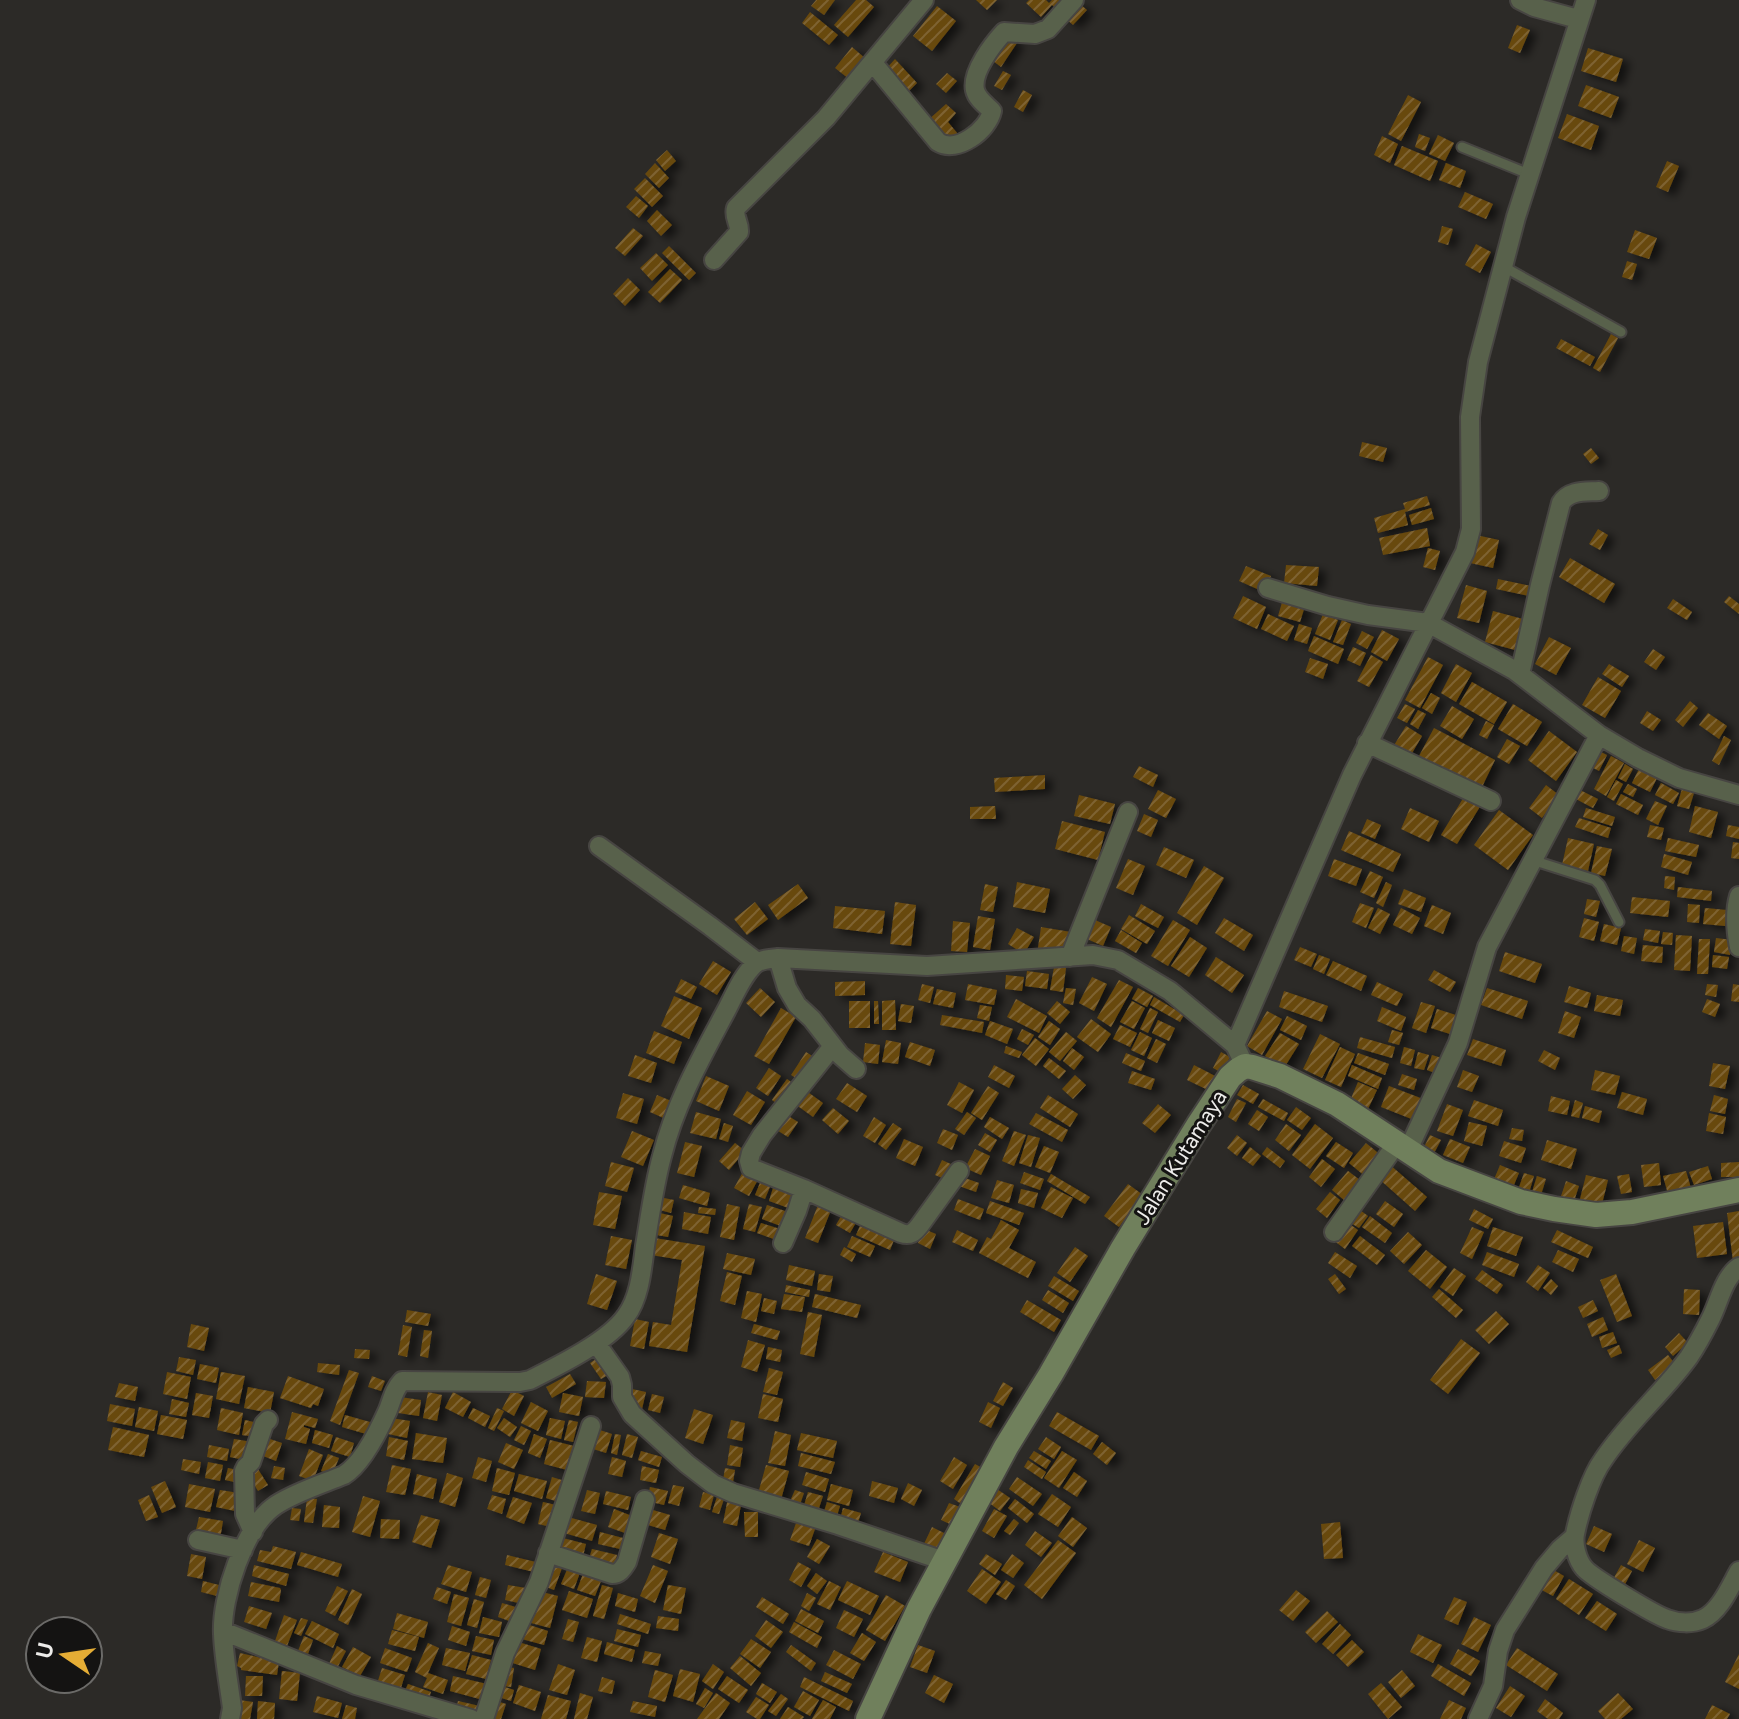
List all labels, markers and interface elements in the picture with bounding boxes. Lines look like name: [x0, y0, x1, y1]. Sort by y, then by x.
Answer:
street label: Jalan Kutamaya: [1128, 1085, 1233, 1230]
north arrow: [24, 1615, 104, 1695]
text: U: [30, 1640, 60, 1661]

